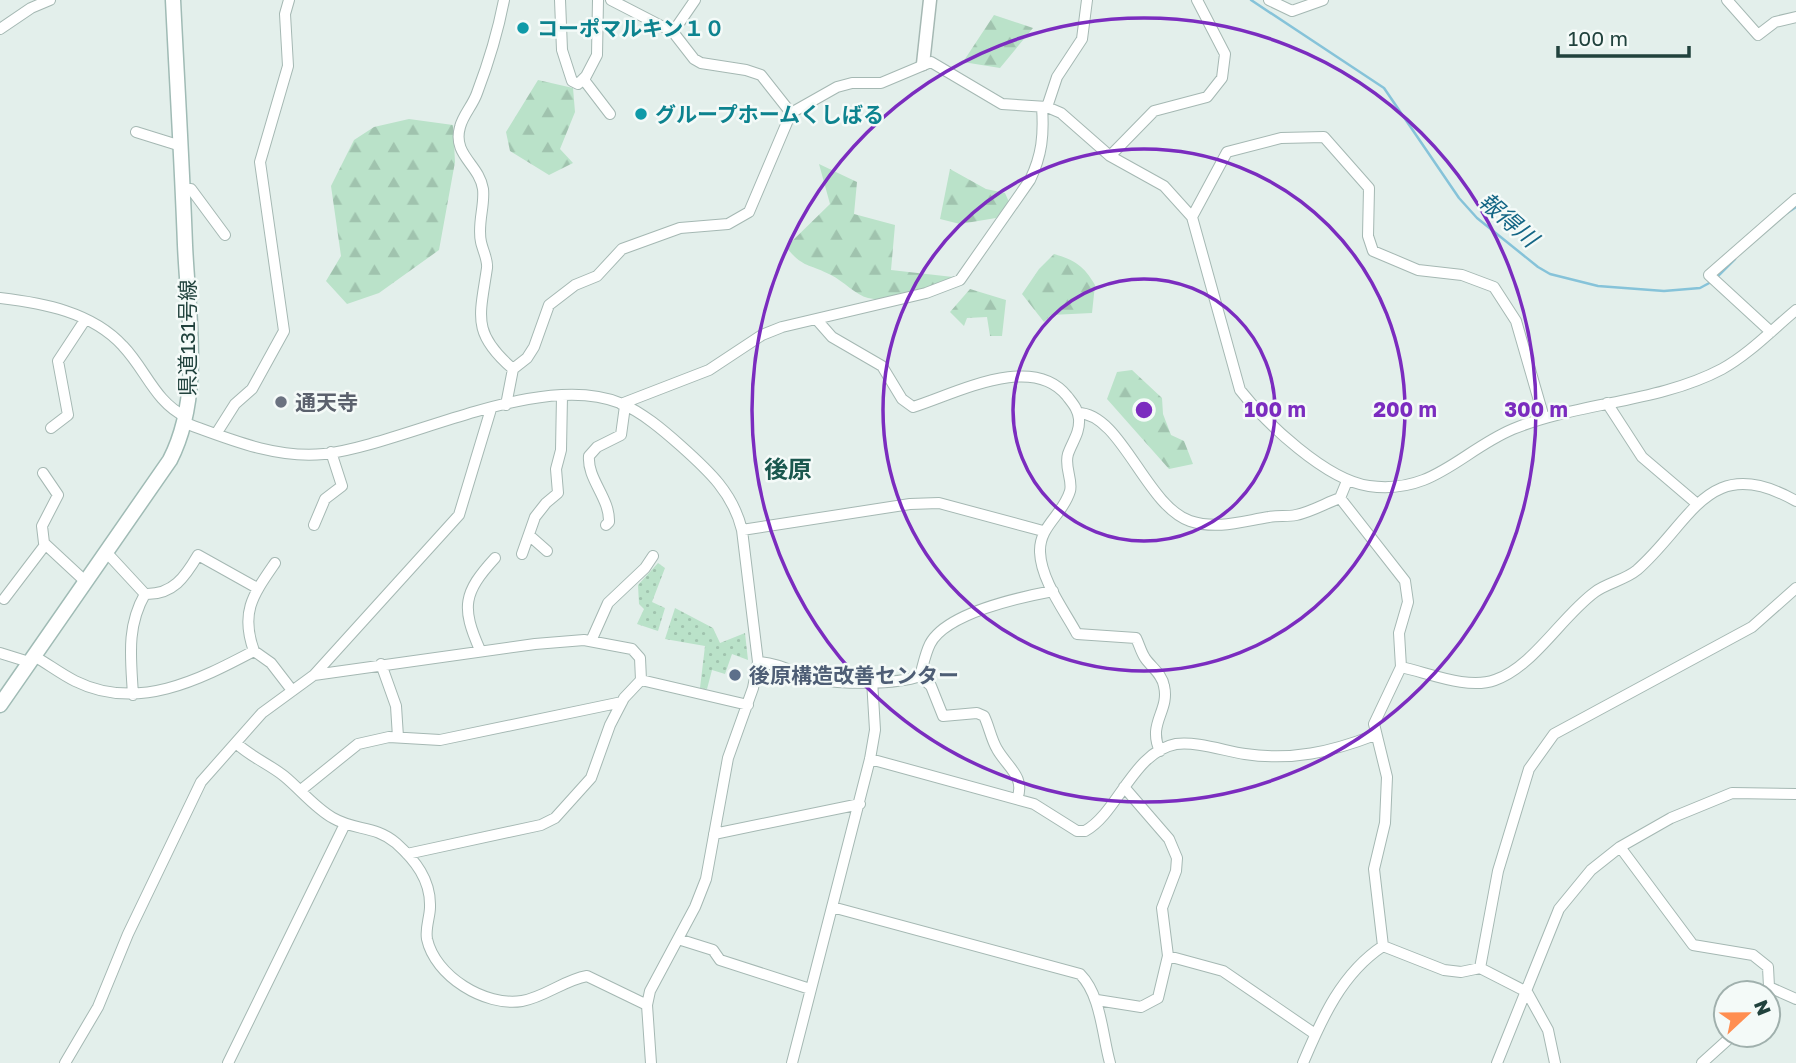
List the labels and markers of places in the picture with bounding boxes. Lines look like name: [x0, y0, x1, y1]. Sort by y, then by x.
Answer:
place label: コーポマルキン１０: [537, 15, 725, 41]
marker: コーポマルキン１０: [515, 20, 531, 36]
place label: グループホームくしばる: [655, 101, 884, 127]
marker: グループホームくしばる: [633, 106, 649, 122]
place label: 通天寺: [295, 389, 358, 415]
marker: 通天寺: [273, 394, 289, 410]
centre of rings: [1132, 398, 1156, 422]
place label: 後原構造改善センター: [749, 662, 959, 688]
marker: 後原構造改善センター: [727, 667, 743, 683]

